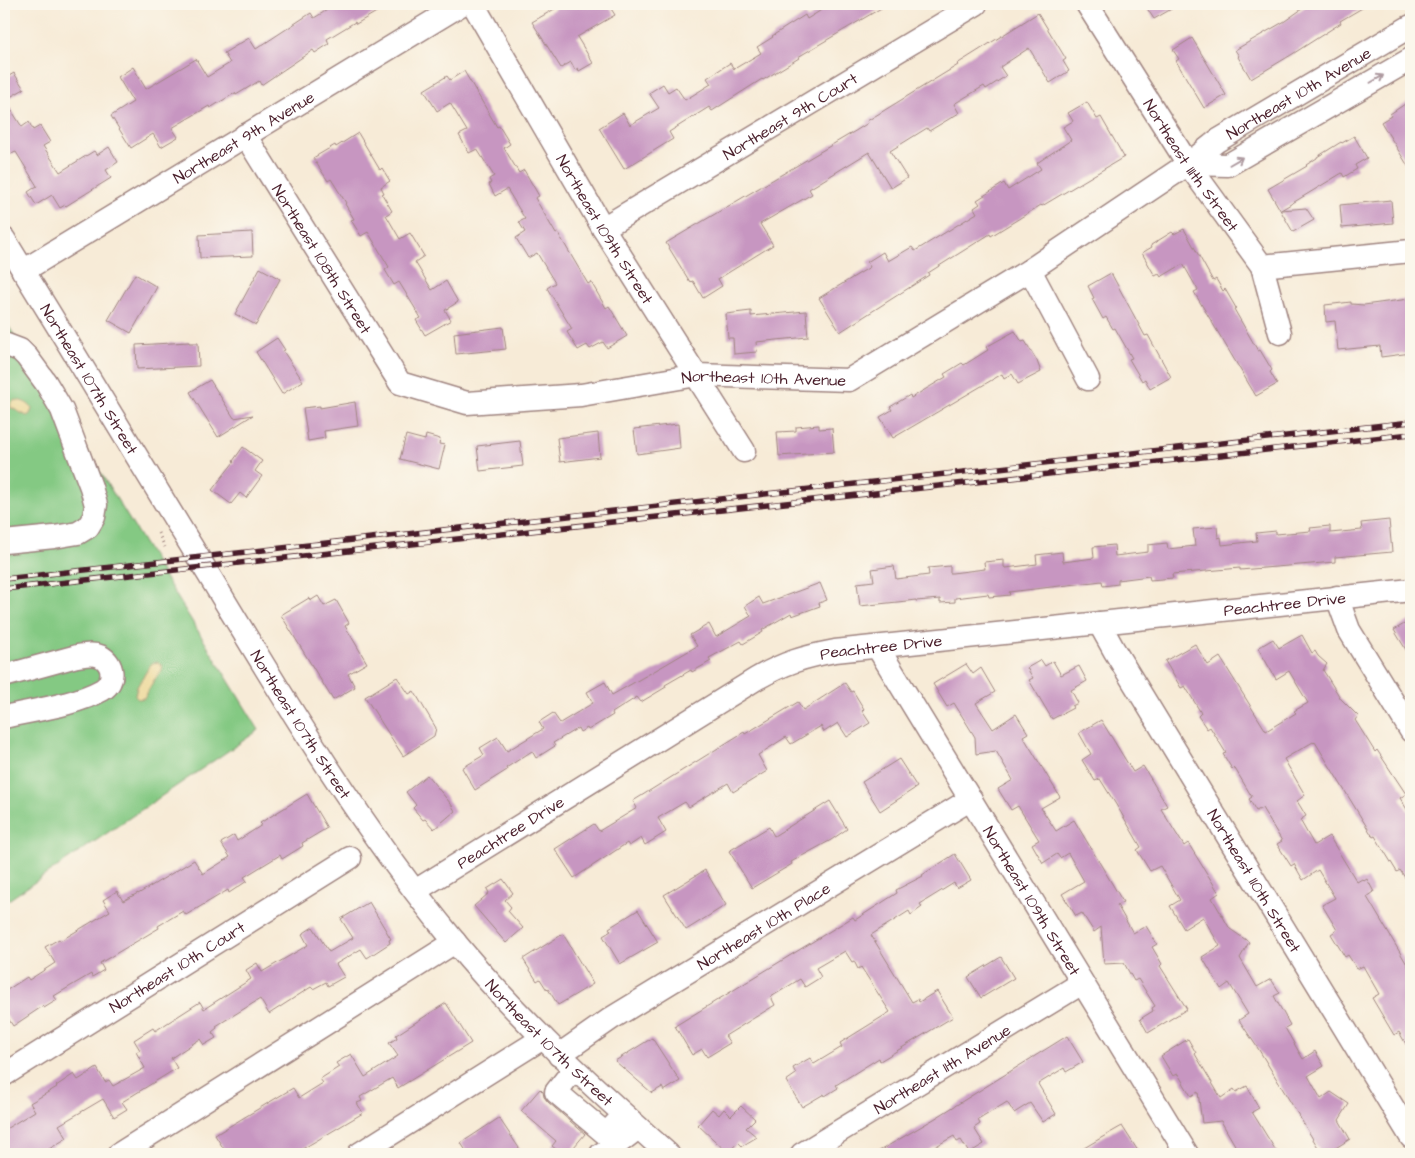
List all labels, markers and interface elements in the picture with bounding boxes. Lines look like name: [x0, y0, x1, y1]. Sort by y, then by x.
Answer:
street label: Northeast 10th Avenue: [1222, 42, 1376, 145]
street label: Northeast 9th Court: [719, 67, 862, 166]
one-way arrow: [1369, 74, 1383, 84]
street label: Northeast 9th Avenue: [169, 86, 319, 189]
street label: Northeast 111th Street: [1138, 95, 1244, 237]
street label: Northeast 109th Street: [551, 151, 659, 309]
one-way arrow: [1228, 155, 1243, 165]
street label: Northeast 108th Street: [266, 180, 377, 339]
street label: Northeast 107th Street: [35, 300, 143, 459]
street label: Northeast 10th Avenue: [680, 365, 847, 392]
street label: Peachtree Drive: [1223, 587, 1347, 622]
street label: Peachtree Drive: [818, 630, 944, 666]
street label: Northeast 107th Street: [245, 646, 356, 804]
street label: Peachtree Drive: [453, 791, 569, 874]
street label: Northeast 110th Street: [1202, 805, 1306, 957]
street label: Northeast 109th Street: [977, 822, 1086, 980]
street label: Northeast 10th Place: [693, 877, 835, 976]
street label: Northeast 10th Court: [105, 916, 250, 1018]
street label: Northeast 107th Street: [480, 975, 618, 1112]
street label: Northeast 11th Avenue: [870, 1019, 1015, 1120]

